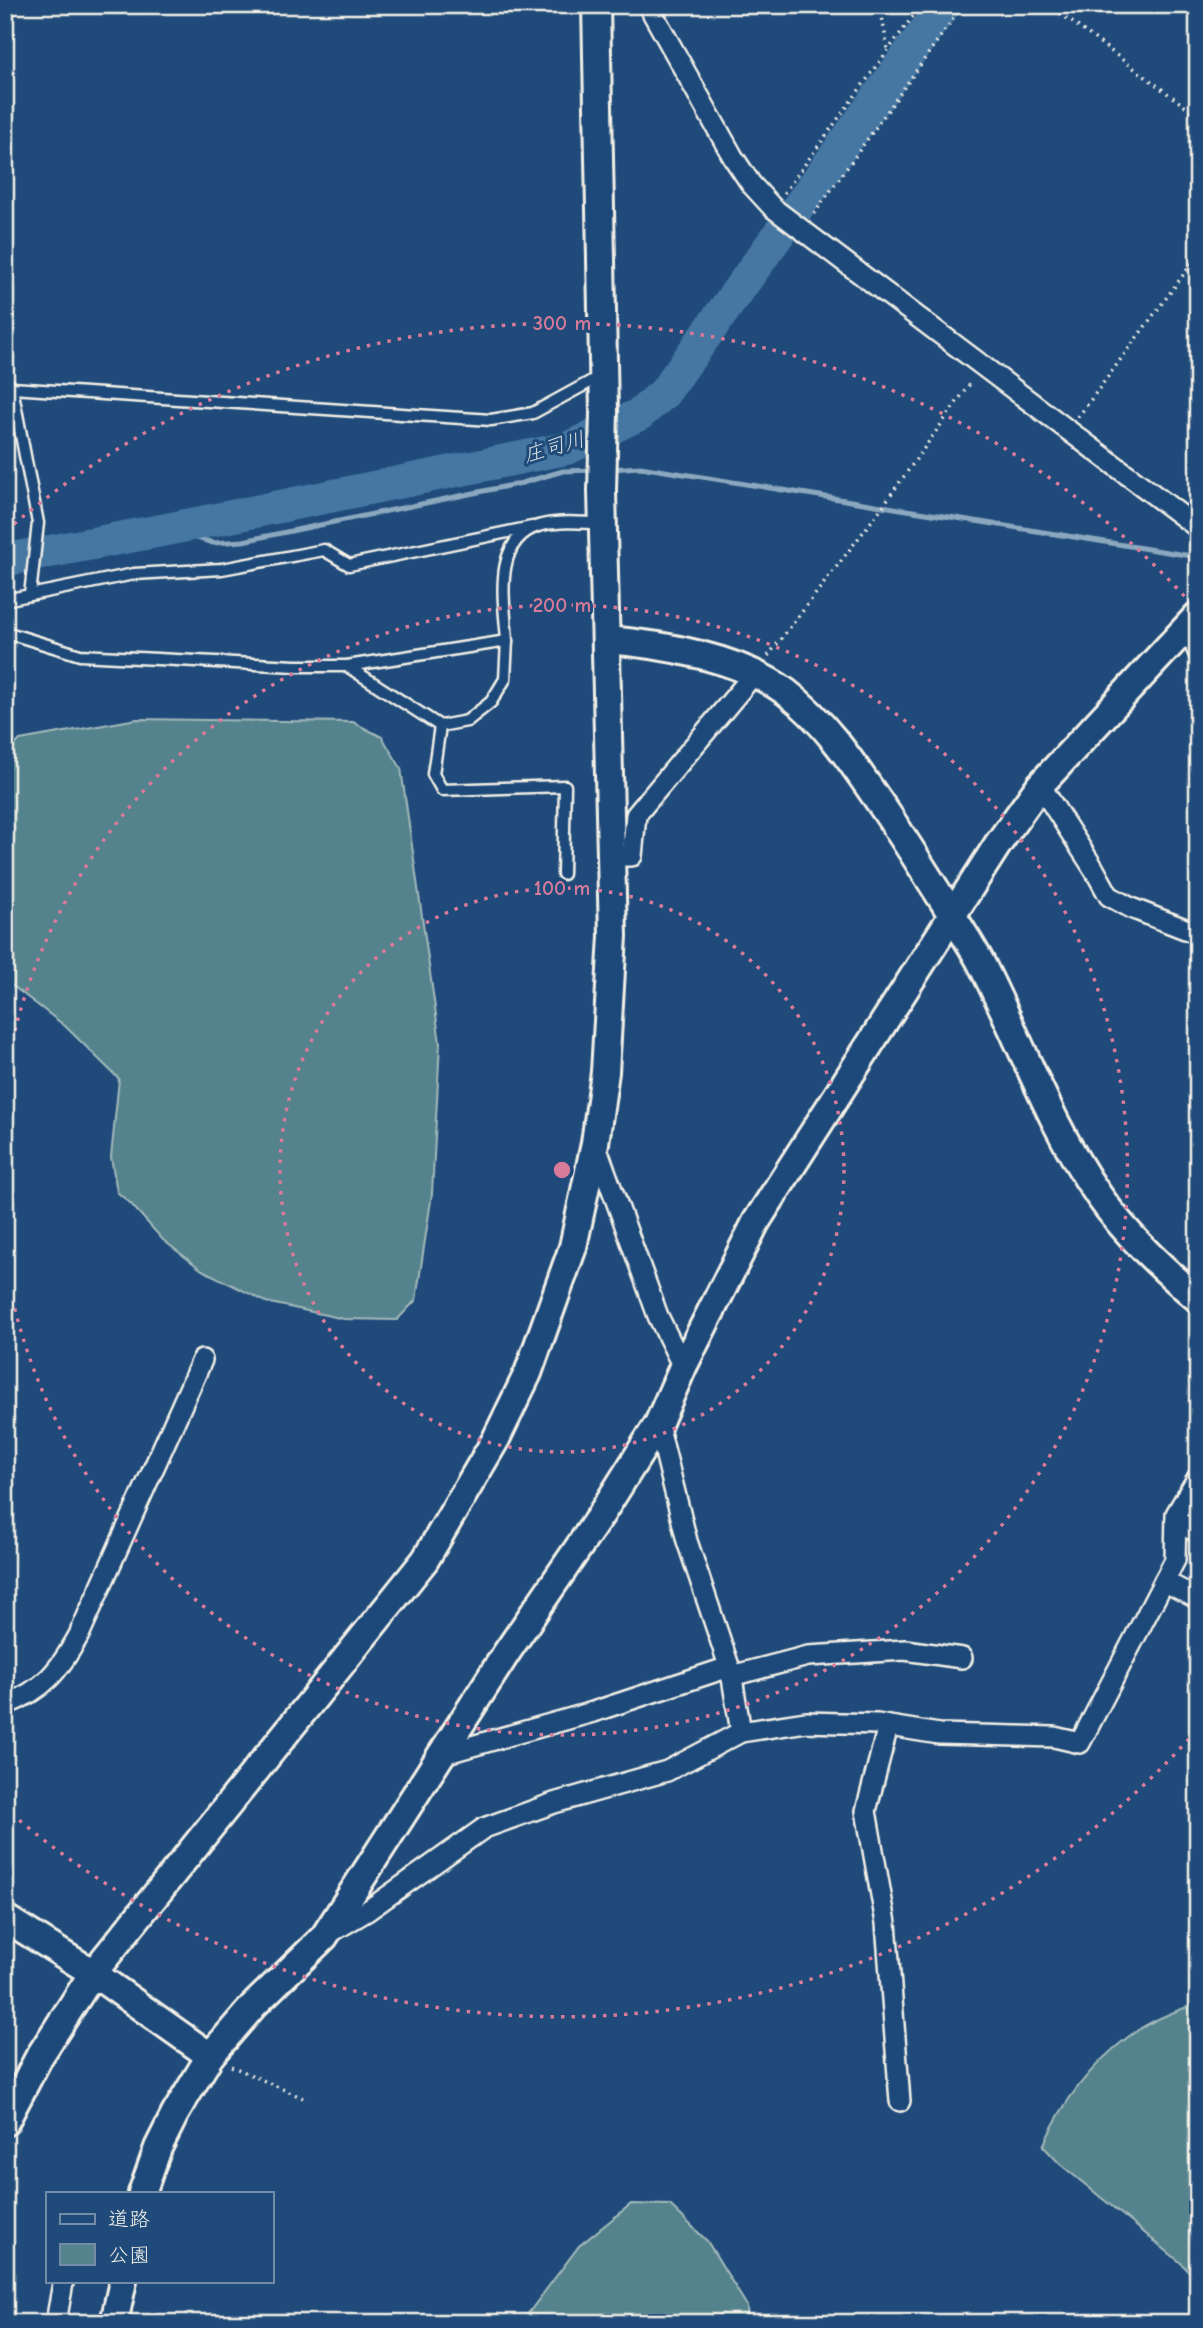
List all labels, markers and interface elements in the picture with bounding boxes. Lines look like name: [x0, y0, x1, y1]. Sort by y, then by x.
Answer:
text: 300 m: [533, 311, 591, 335]
water label: 庄司川: [520, 427, 588, 467]
text: 200 m: [533, 593, 591, 617]
text: 100 m: [534, 876, 590, 900]
centre of rings: [550, 1158, 574, 1182]
legend: [46, 2192, 273, 2282]
text: 道路: [108, 2207, 150, 2231]
text: 公園: [108, 2243, 150, 2267]

